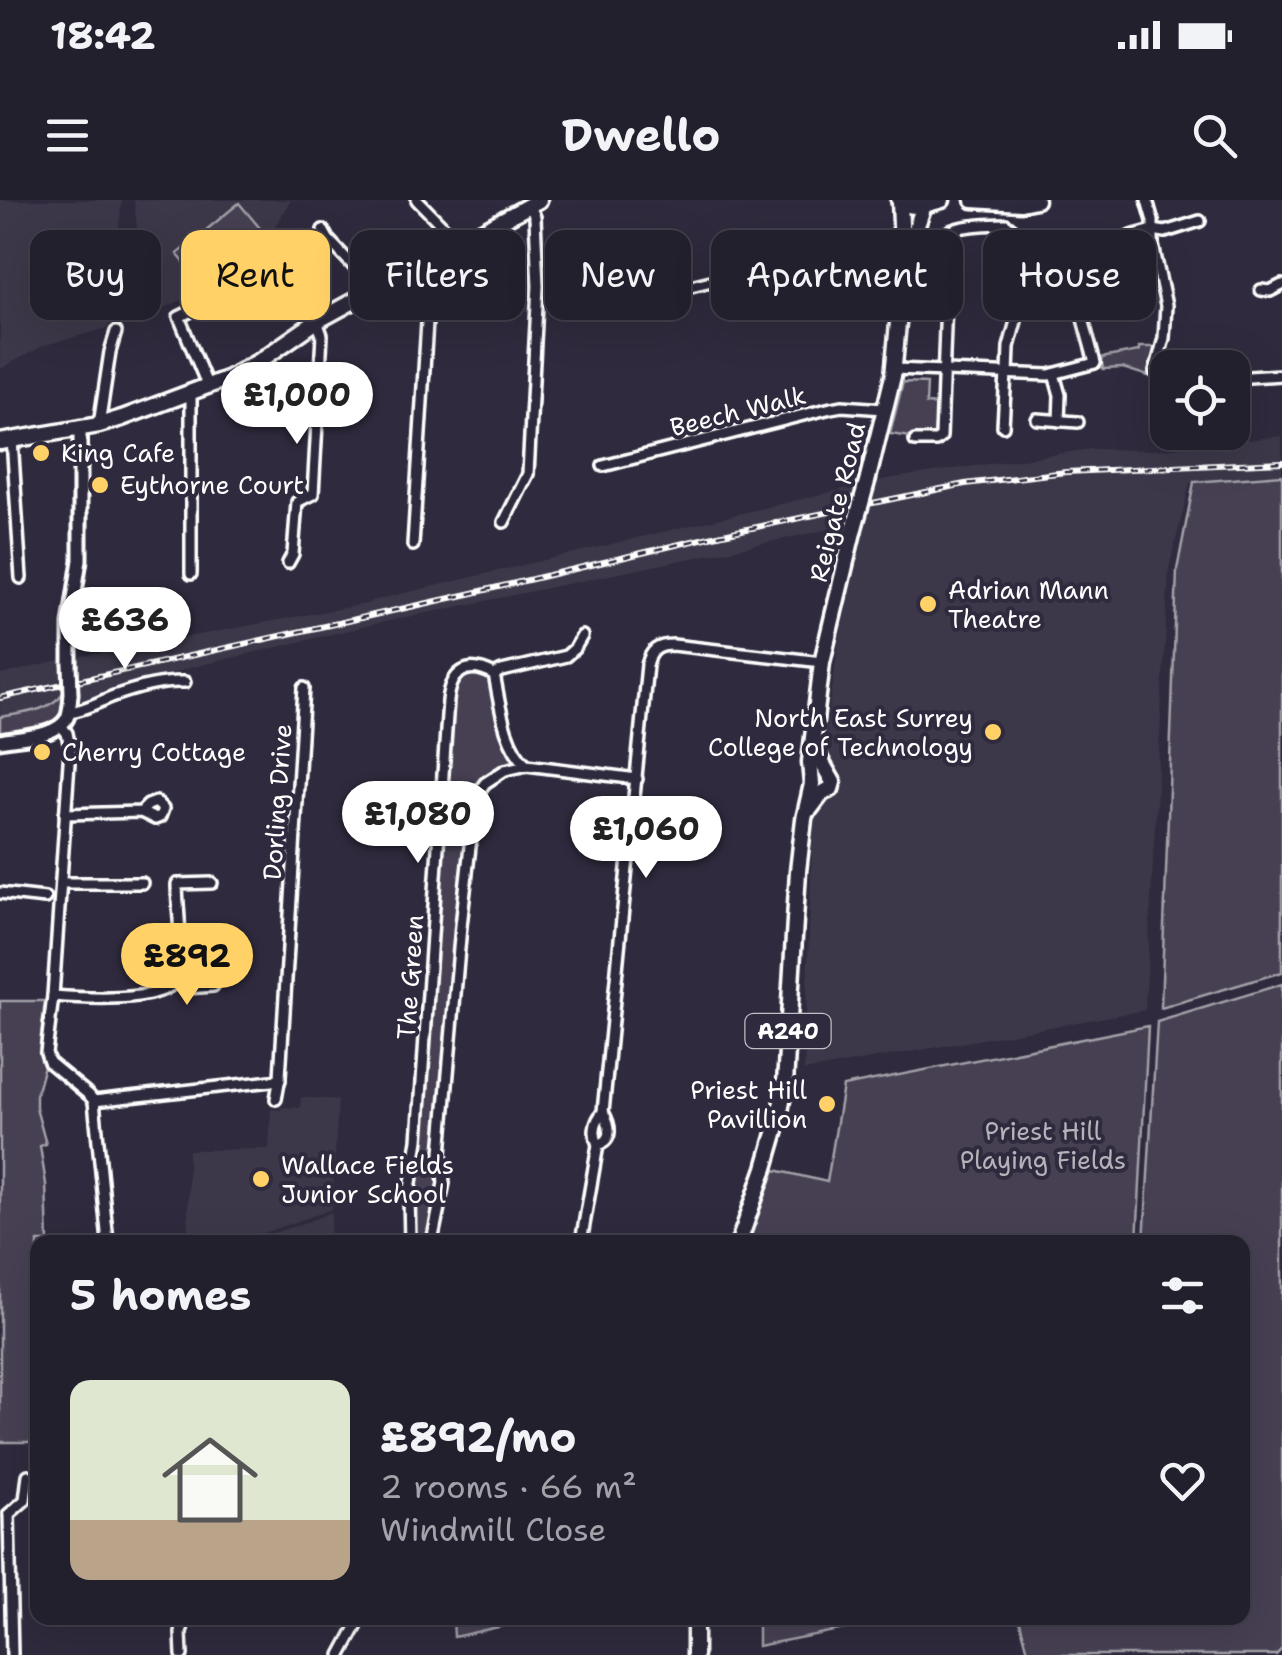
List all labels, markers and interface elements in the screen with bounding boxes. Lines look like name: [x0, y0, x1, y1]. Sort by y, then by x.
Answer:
text: 18:42: [50, 10, 156, 61]
text: Dwello: [562, 105, 720, 165]
icon: menu: [40, 108, 95, 163]
icon: search: [1187, 108, 1242, 163]
chip: Buy: [30, 230, 161, 320]
chip: Rent: [181, 230, 330, 320]
chip: Filters: [350, 230, 525, 320]
chip: New: [545, 230, 691, 320]
chip: Apartment: [711, 230, 963, 320]
chip: House: [983, 230, 1156, 320]
map controls: [1150, 350, 1250, 450]
button: locate: [1150, 350, 1250, 450]
pin: £1,000: [216, 362, 378, 447]
text: £1,000: [243, 373, 351, 416]
street label: Beech Walk: [666, 378, 810, 444]
street label: Reigate Road: [801, 419, 873, 585]
place label: King Cafe: [61, 436, 175, 470]
marker: King Cafe: [30, 442, 52, 464]
place label: Eythorne Court: [120, 468, 304, 502]
marker: Eythorne Court: [89, 474, 111, 496]
place label: Adrian Mann Theatre: [948, 573, 1109, 636]
pin: £636: [66, 587, 184, 672]
marker: Adrian Mann Theatre: [917, 593, 939, 615]
text: £636: [81, 598, 169, 641]
place label: North East Surrey College of Technology: [708, 701, 973, 764]
marker: North East Surrey College of Technology: [982, 721, 1004, 743]
street label: Dorling Drive: [255, 723, 299, 881]
place label: Cherry Cottage: [62, 735, 246, 769]
marker: Cherry Cottage: [31, 741, 53, 763]
pin: £1,080: [337, 781, 499, 866]
text: £1,080: [364, 792, 472, 835]
pin: £1,060: [565, 796, 727, 881]
text: £1,060: [592, 807, 700, 850]
street label: The Green: [389, 914, 431, 1040]
pin: £892: [128, 923, 246, 1008]
text: £892: [143, 934, 231, 977]
road number: A240: [746, 1014, 830, 1048]
place label: Priest Hill Pavillion: [690, 1073, 807, 1136]
marker: Priest Hill Pavillion: [816, 1093, 838, 1115]
park label: Priest Hill Playing Fields: [960, 1114, 1126, 1177]
place label: Wallace Fields Junior School: [281, 1148, 454, 1211]
marker: Wallace Fields Junior School: [250, 1168, 272, 1190]
text: 5 homes: [70, 1267, 251, 1323]
icon: filters: [1155, 1268, 1210, 1323]
text: £892/mo: [380, 1409, 577, 1465]
icon: home: [150, 1420, 270, 1540]
icon: heart: [1155, 1453, 1210, 1508]
text: 2 rooms · 66 m²: [380, 1465, 637, 1508]
text: Windmill Close: [380, 1508, 606, 1551]

